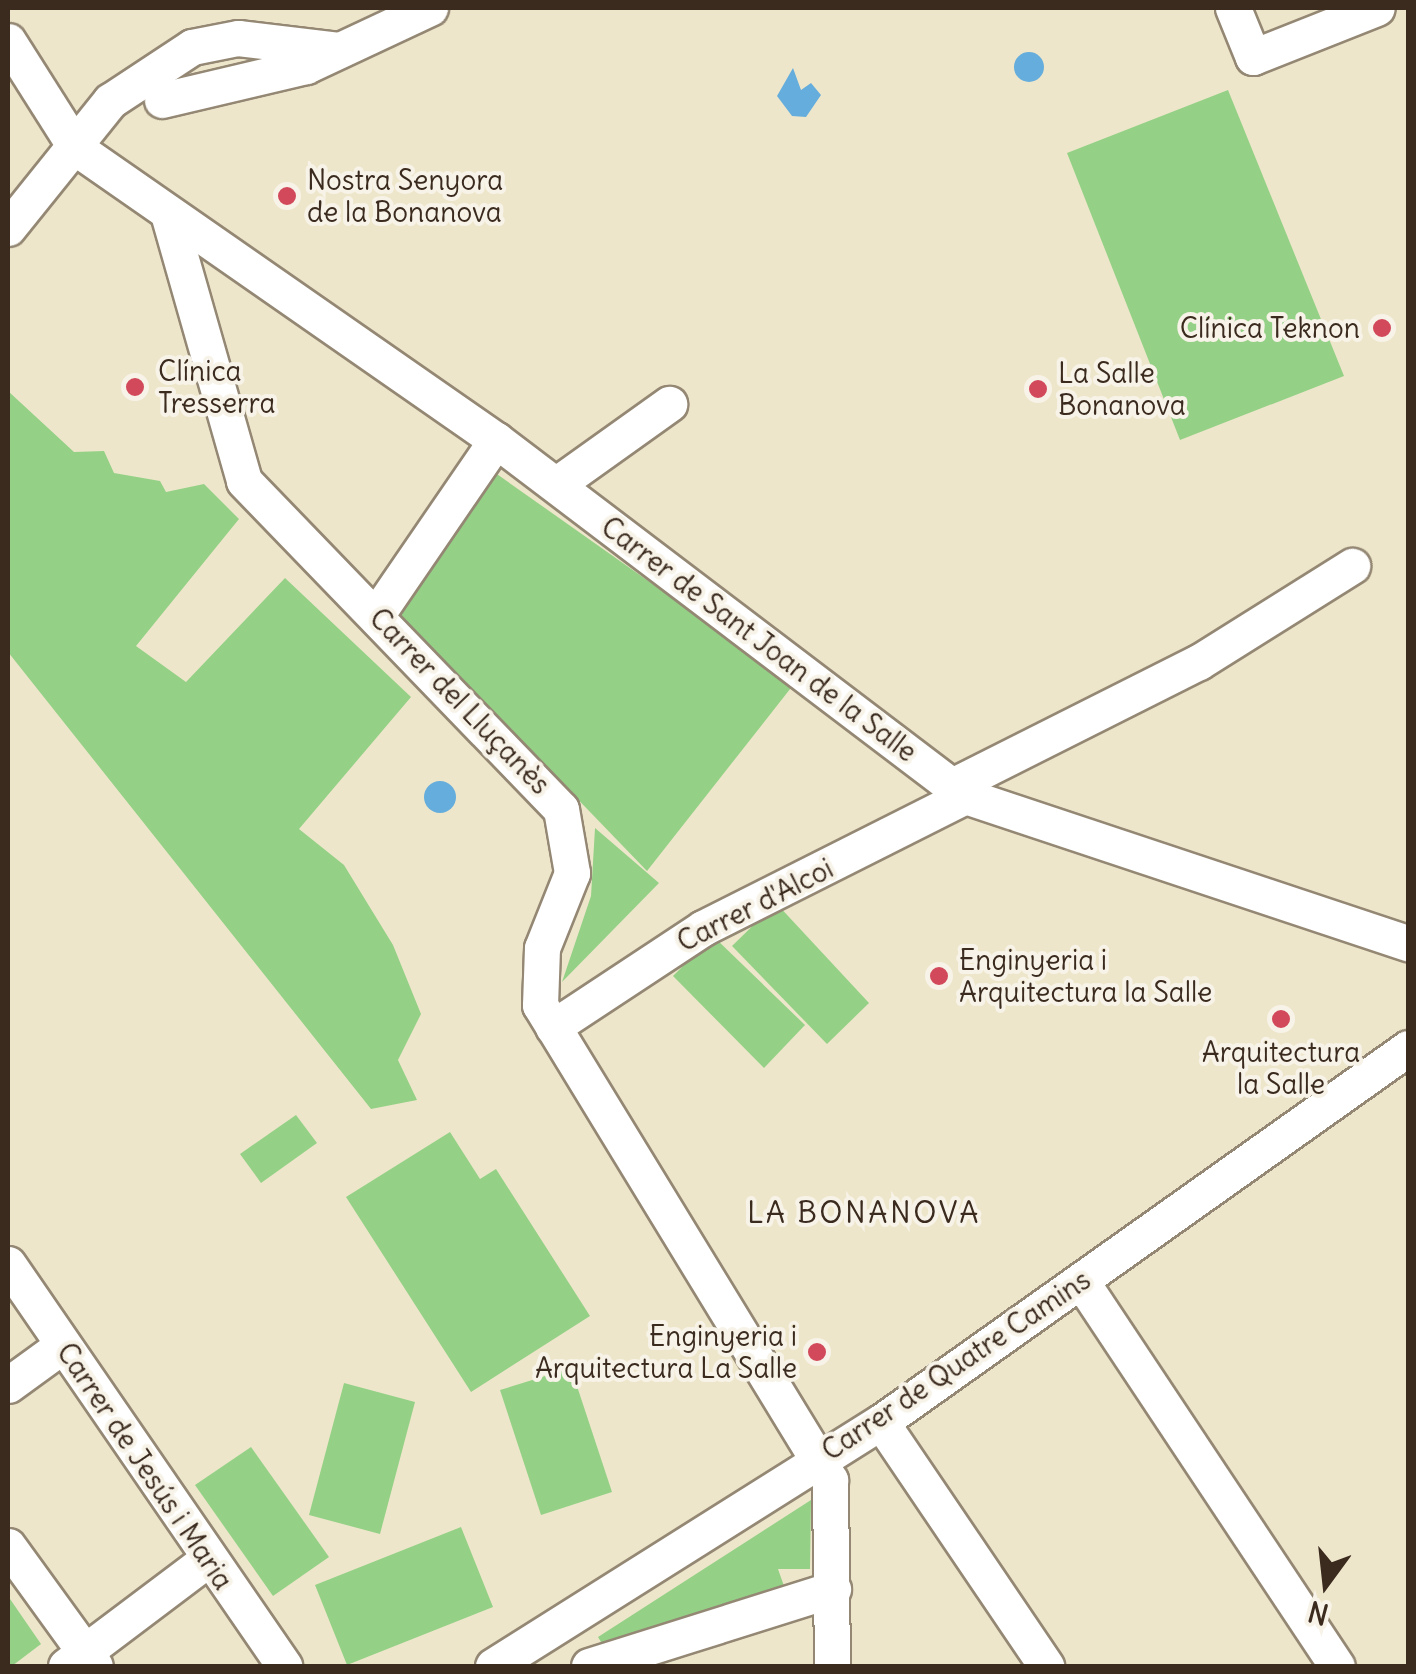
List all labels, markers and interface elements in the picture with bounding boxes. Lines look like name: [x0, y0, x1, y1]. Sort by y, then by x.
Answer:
place label: Nostra Senyora de la Bonanova: [307, 163, 503, 229]
marker: Nostra Senyora de la Bonanova: [276, 185, 298, 207]
place label: Clínica Teknon: [1180, 311, 1360, 345]
marker: Clínica Teknon: [1369, 315, 1395, 341]
place label: Clínica Tresserra: [158, 354, 276, 420]
place label: La Salle Bonanova: [1058, 356, 1186, 422]
marker: Clínica Tresserra: [122, 374, 148, 400]
marker: La Salle Bonanova: [1027, 378, 1049, 400]
street label: Carrer de Sant Joan de la Salle: [595, 509, 923, 769]
street label: Carrer del Lluçanès: [363, 601, 557, 801]
street label: Carrer d'Alcoi: [671, 851, 839, 959]
place label: Enginyeria i Arquitectura la Salle: [959, 943, 1212, 1009]
marker: Enginyeria i Arquitectura la Salle: [928, 965, 950, 987]
marker: Arquitectura la Salle: [1270, 1008, 1292, 1030]
place label: Arquitectura la Salle: [1202, 1035, 1360, 1101]
district label: LA BONANOVA: [747, 1194, 981, 1230]
street label: Carrer de Quatre Camins: [815, 1263, 1097, 1467]
place label: Enginyeria i Arquitectura La Salle: [535, 1319, 797, 1385]
street label: Carrer de Jesús i Maria: [50, 1336, 240, 1596]
marker: Enginyeria i Arquitectura La Salle: [806, 1341, 828, 1363]
north arrow: [1276, 1534, 1376, 1634]
text: N: [1304, 1593, 1332, 1633]

